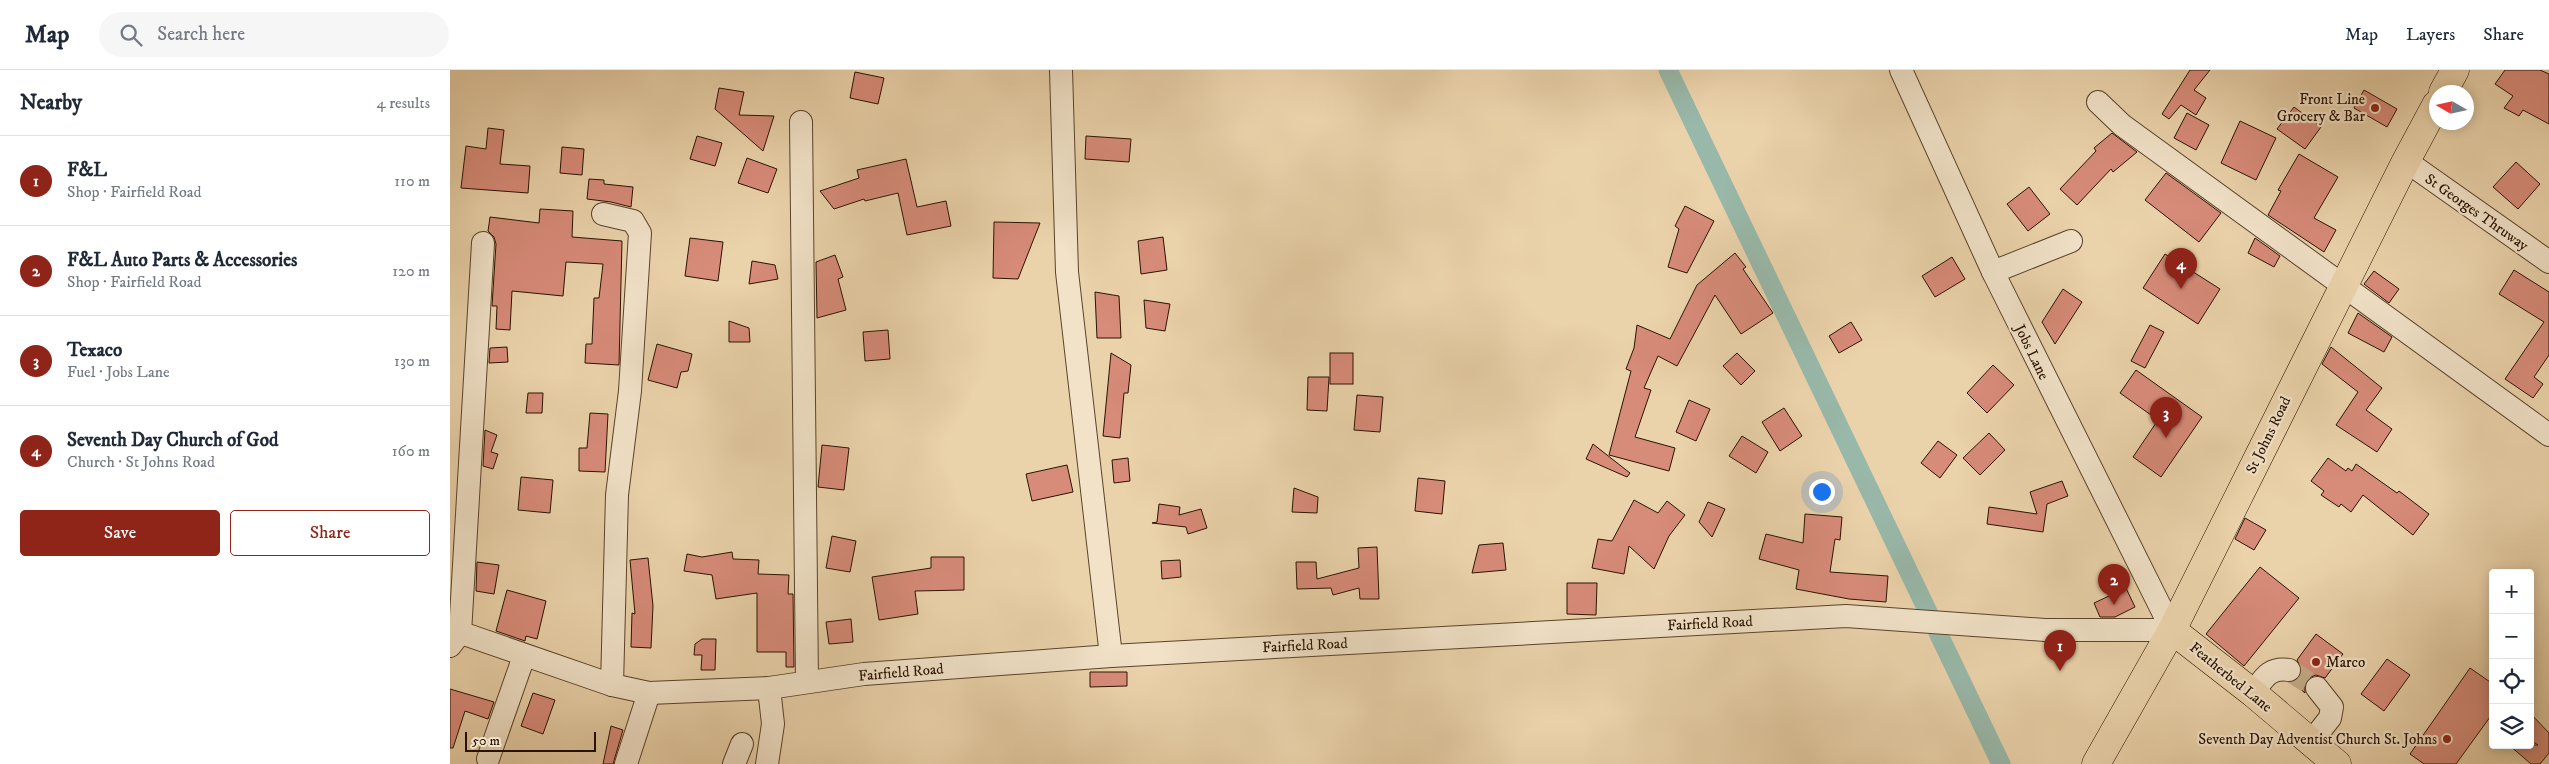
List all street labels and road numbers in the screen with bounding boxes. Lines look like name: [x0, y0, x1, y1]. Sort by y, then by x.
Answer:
street label: St Georges Thruway: [2421, 170, 2533, 256]
street label: Jobs Lane: [2009, 320, 2053, 383]
street label: St Johns Road: [2242, 393, 2296, 477]
street label: Fairfield Road: [1667, 612, 1754, 635]
street label: Fairfield Road: [1262, 634, 1349, 657]
street label: Featherbed Lane: [2185, 638, 2276, 717]
street label: Fairfield Road: [858, 659, 945, 686]

